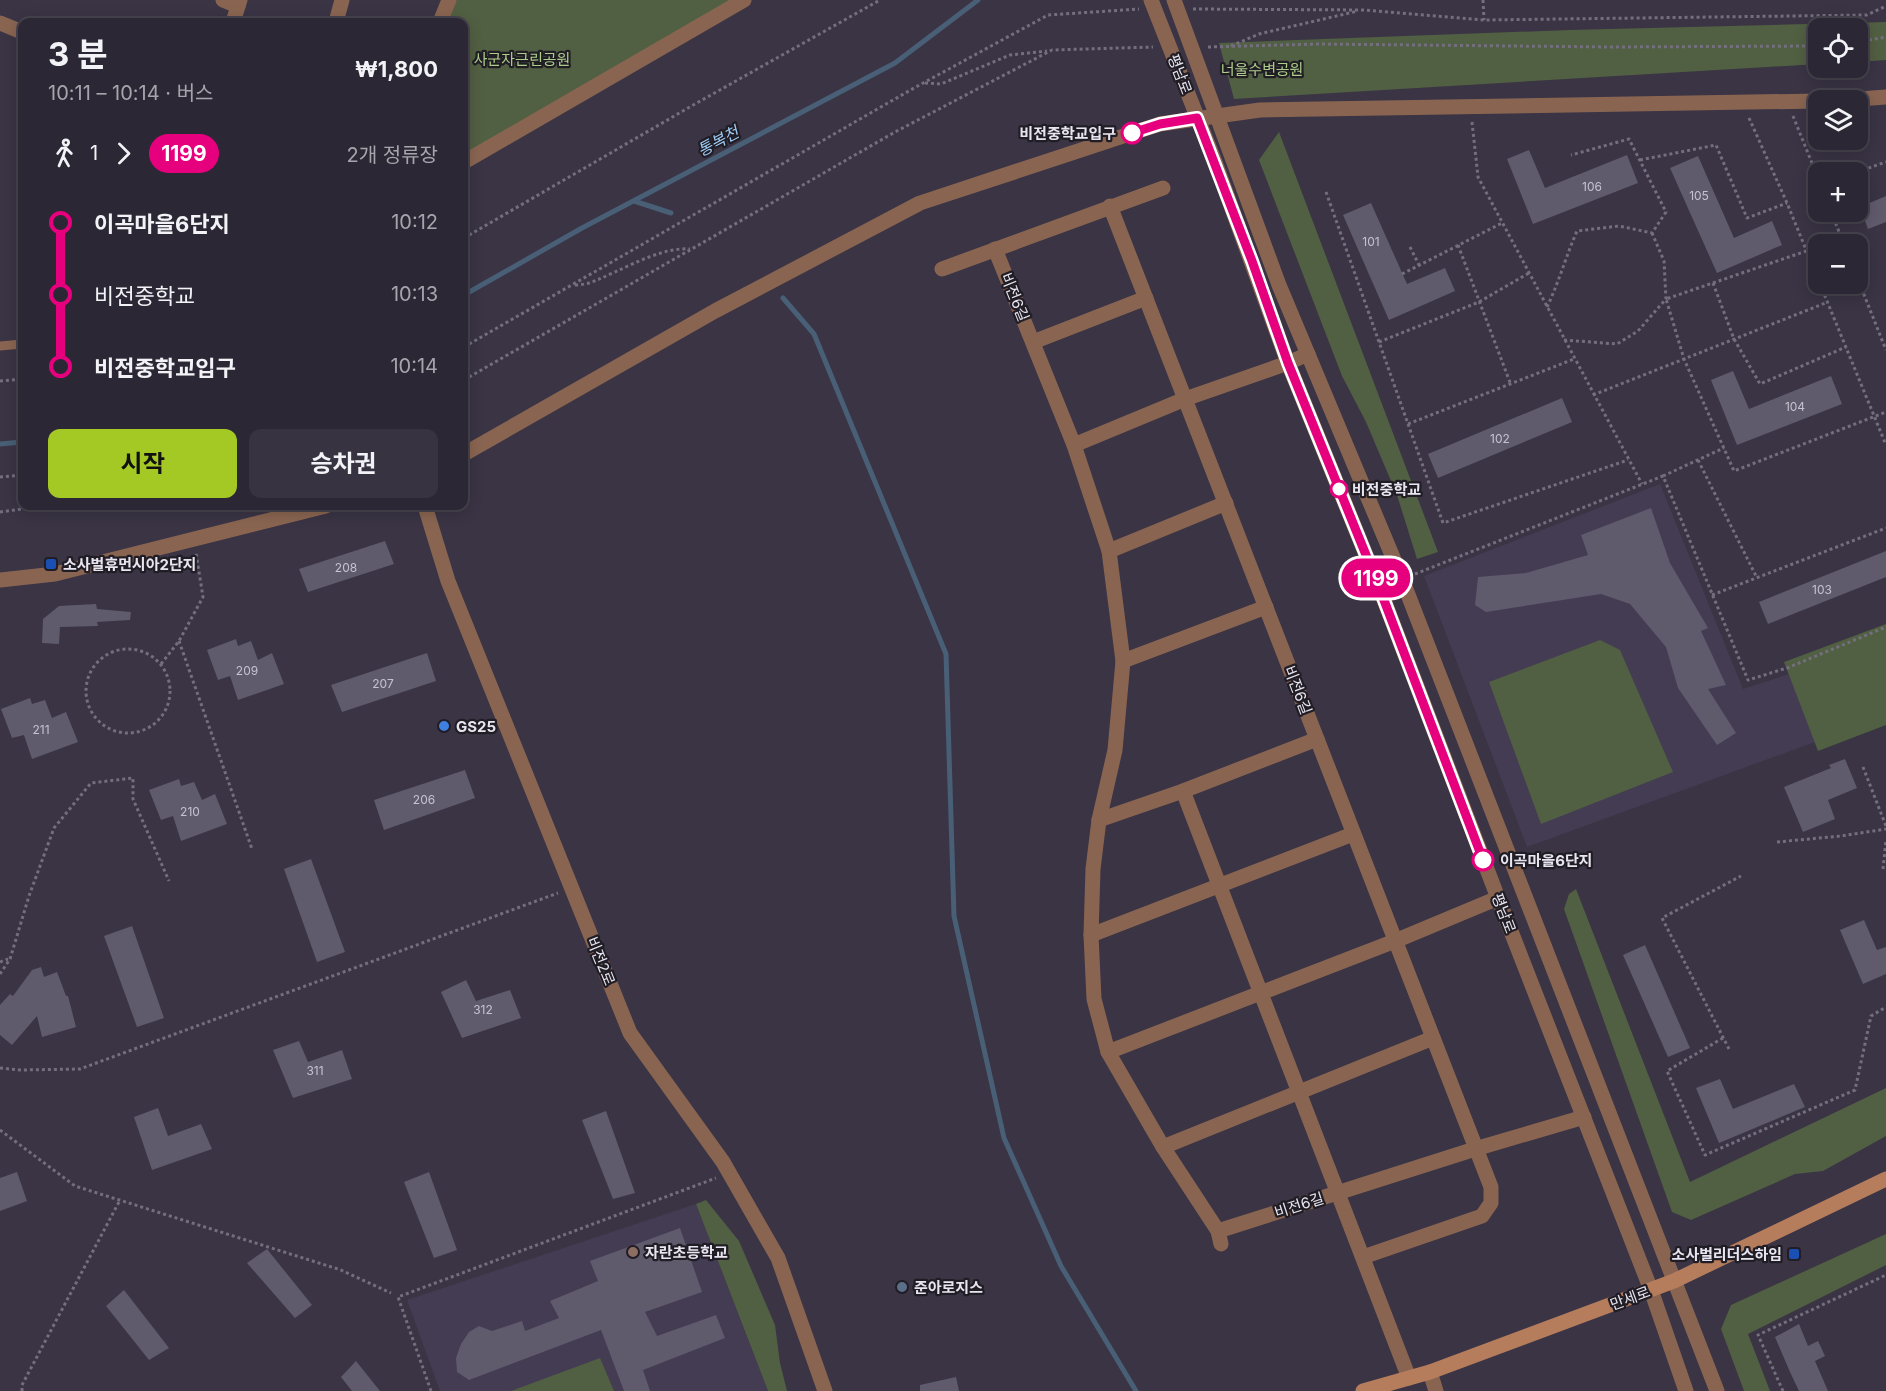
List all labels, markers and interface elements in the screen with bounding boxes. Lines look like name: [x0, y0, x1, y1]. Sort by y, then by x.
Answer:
map controls: [1808, 18, 1868, 294]
button: locate: [1808, 18, 1868, 78]
text: 3 분: [48, 34, 107, 74]
park label: 사군자근린공원: [474, 50, 570, 69]
street label: 평남로: [1164, 51, 1196, 97]
text: ₩1,800: [355, 56, 438, 82]
park label: 너울수변공원: [1221, 60, 1303, 79]
text: 10:11 – 10:14 · 버스: [48, 81, 213, 105]
button: layers: [1808, 90, 1868, 150]
water label: 통복천: [694, 121, 744, 160]
marker: 비전중학교입구: [1121, 122, 1143, 144]
place label: 비전중학교입구: [1019, 124, 1116, 143]
icon: walk: [48, 137, 81, 170]
icon: forward: [107, 137, 140, 170]
text: 1: [90, 141, 98, 165]
text: 1199: [161, 141, 207, 166]
text: 2개 정류장: [347, 143, 438, 167]
button: +: [1808, 162, 1868, 222]
house number: 106: [1582, 179, 1602, 194]
house number: 105: [1689, 188, 1709, 203]
text: 10:12: [391, 210, 438, 234]
text: 이곡마을6단지: [94, 211, 230, 237]
house number: 101: [1362, 234, 1380, 249]
button: −: [1808, 234, 1868, 294]
street label: 비전6길: [997, 270, 1033, 324]
text: 10:13: [391, 282, 438, 306]
text: 비전중학교: [94, 283, 195, 309]
text: 10:14: [390, 354, 438, 378]
text: 비전중학교입구: [94, 355, 236, 381]
house number: 104: [1785, 399, 1805, 414]
button: 시작: [48, 429, 237, 498]
button: 승차권: [249, 429, 438, 498]
house number: 102: [1490, 431, 1510, 446]
marker: 비전중학교: [1330, 480, 1348, 498]
place label: 비전중학교: [1352, 480, 1421, 499]
place label: 소사벌휴먼시아2단지: [63, 555, 197, 574]
marker: 소사벌휴먼시아2단지: [44, 557, 58, 571]
line badge: 1199: [1334, 558, 1418, 598]
house number: 208: [335, 560, 357, 575]
text: 1199: [1353, 566, 1399, 591]
house number: 103: [1812, 582, 1832, 597]
house number: 209: [236, 663, 258, 678]
street label: 비전6길: [1280, 663, 1316, 717]
house number: 207: [372, 676, 394, 691]
place label: GS25: [456, 717, 496, 736]
marker: GS25: [437, 719, 451, 733]
house number: 211: [32, 722, 50, 737]
house number: 206: [413, 792, 435, 807]
house number: 210: [180, 804, 200, 819]
marker: 이곡마을6단지: [1472, 849, 1494, 871]
place label: 이곡마을6단지: [1500, 851, 1593, 870]
street label: 평남로: [1488, 890, 1520, 936]
street label: 비전2로: [583, 934, 619, 988]
house number: 312: [473, 1002, 493, 1017]
house number: 311: [306, 1063, 324, 1078]
street label: 비전6길: [1272, 1188, 1326, 1222]
place label: 자란초등학교: [645, 1243, 728, 1262]
marker: 자란초등학교: [626, 1245, 640, 1259]
place label: 소사벌리더스하임: [1672, 1245, 1782, 1264]
marker: 소사벌리더스하임: [1787, 1247, 1801, 1261]
place label: 준아로지스: [914, 1278, 983, 1297]
marker: 준아로지스: [895, 1280, 909, 1294]
street label: 만세로: [1607, 1282, 1653, 1314]

